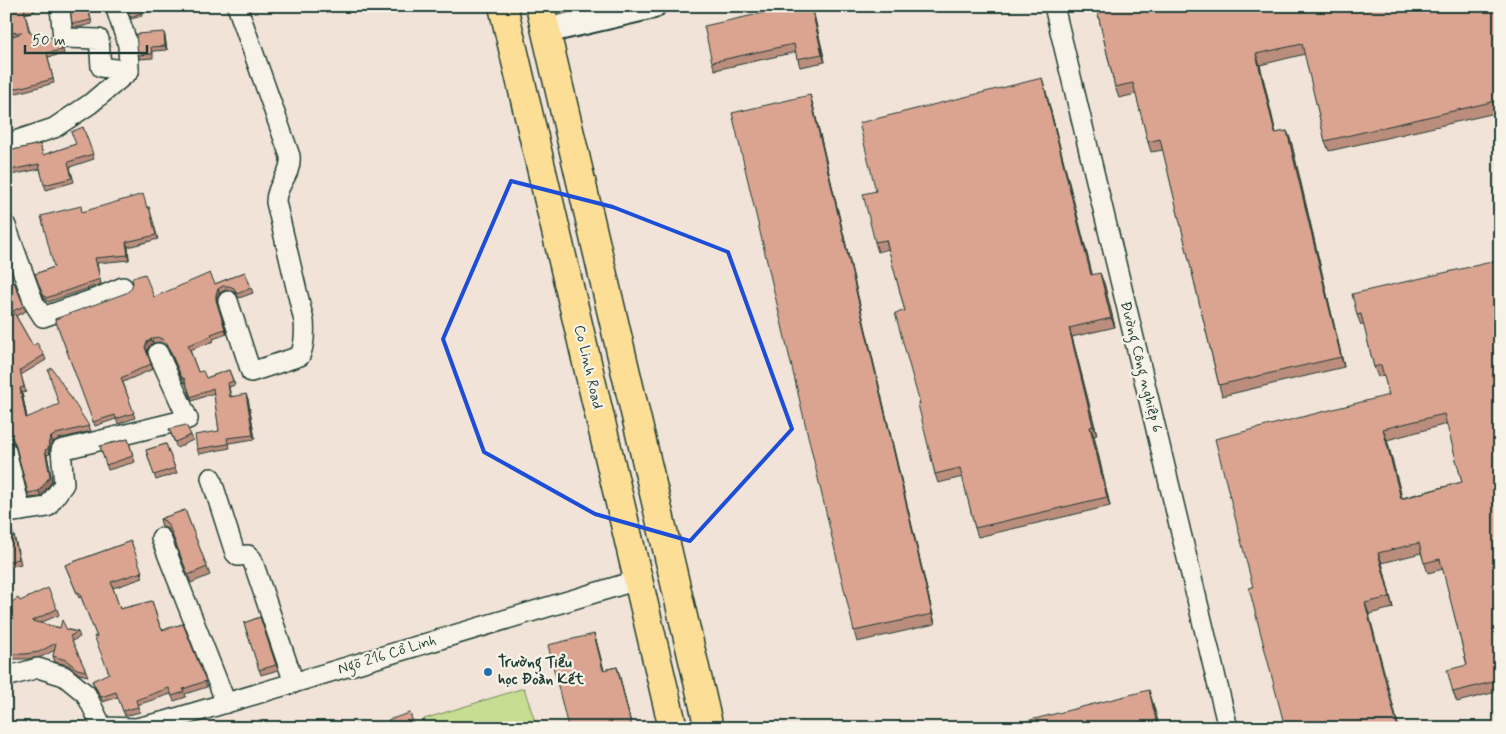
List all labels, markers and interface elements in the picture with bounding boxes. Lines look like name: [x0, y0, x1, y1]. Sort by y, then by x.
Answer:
scale bar: [25, 22, 148, 54]
text: 50 m: [32, 31, 66, 51]
street label: Đường Công nghiệp 6: [1114, 299, 1167, 435]
street label: Co Linh Road: [569, 323, 607, 411]
street label: Ngõ 216 Cổ Linh: [335, 630, 439, 680]
place label: Trường Tiểu học Đoàn Kết: [498, 653, 585, 690]
marker: Trường Tiểu học Đoàn Kết: [482, 666, 494, 678]

